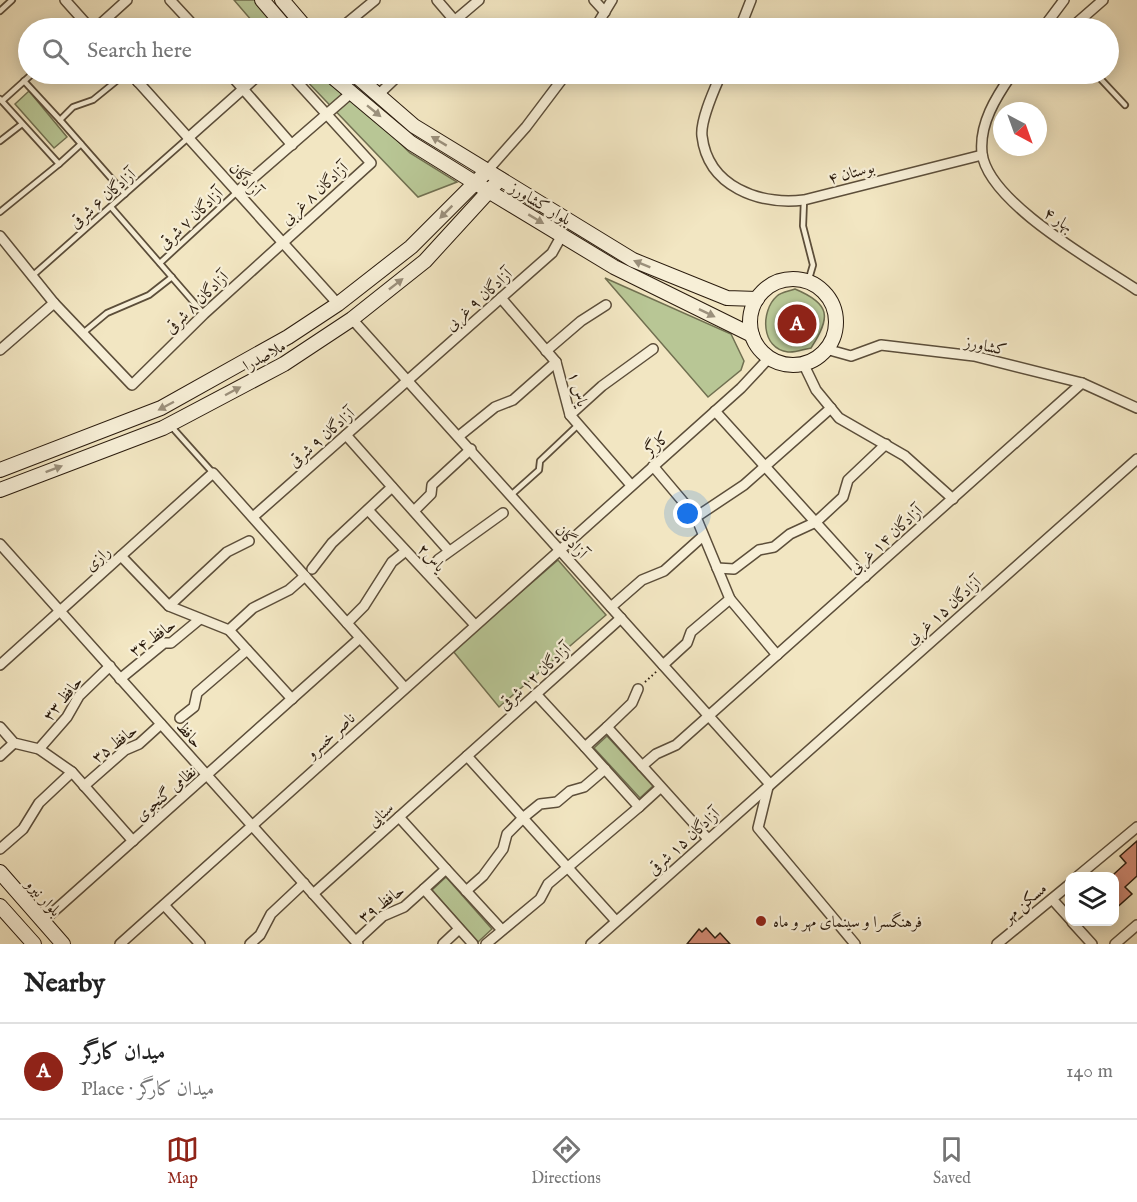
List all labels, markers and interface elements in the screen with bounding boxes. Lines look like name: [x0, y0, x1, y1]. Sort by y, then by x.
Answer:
search box: [18, 18, 1119, 84]
icon: search: [39, 35, 72, 68]
text: Search here: [87, 37, 192, 65]
north arrow: [993, 102, 1047, 156]
one-way arrow: [366, 105, 382, 118]
one-way arrow: [431, 136, 447, 147]
street label: آزادگان ۸ غربی: [277, 157, 354, 230]
street label: بوستان ۴: [826, 158, 877, 190]
street label: آزادگان: [224, 159, 267, 203]
street label: آزادگان ۶ شرقی: [66, 164, 142, 234]
street label: بلوار کشاورز: [504, 178, 574, 231]
street label: آزادگان ۷ شرقی: [154, 183, 229, 254]
street label: بهار ۴: [1039, 204, 1076, 238]
one-way arrow: [439, 205, 453, 219]
one-way arrow: [528, 214, 544, 225]
one-way arrow: [633, 259, 651, 268]
street label: آزادگان ۹ غربی: [441, 263, 518, 336]
street label: آزادگان ۸ شرقی: [161, 266, 235, 339]
one-way arrow: [388, 279, 403, 291]
pin: A: [778, 302, 816, 346]
one-way arrow: [698, 308, 715, 317]
street label: کشاورز: [961, 332, 1008, 361]
street label: ملاصدرا: [240, 337, 290, 377]
street label: یاس ۱: [563, 370, 592, 410]
one-way arrow: [225, 386, 242, 396]
one-way arrow: [157, 401, 174, 410]
street label: آزادگان ۹ شرقی: [285, 403, 361, 473]
street label: کارگر: [638, 426, 674, 462]
one-way arrow: [46, 464, 64, 474]
your location: [673, 499, 702, 528]
street label: آزادگان ۱۴ غربی: [844, 500, 929, 579]
street label: آزادگان: [550, 521, 593, 565]
street label: یاس۲: [412, 540, 449, 578]
street label: رازی: [81, 543, 116, 576]
street label: آزادگان ۱۵ غربی: [902, 572, 987, 650]
street label: حافظ ۳۴: [126, 615, 180, 662]
street label: آزادگان ۱۲ شرقی: [494, 638, 577, 715]
street label: حافظ ۳۳: [39, 673, 88, 726]
street label: ناصر خسرو: [301, 709, 360, 765]
street label: حافظ: [171, 717, 206, 753]
street label: حافظ ۳۵: [88, 721, 142, 768]
street label: نظامی گنجوی: [132, 762, 201, 827]
street label: سنایی: [364, 799, 399, 832]
street label: آزادگان ۱۵ شرقی: [643, 803, 726, 880]
map controls: [1065, 872, 1119, 926]
button: layers: [1065, 872, 1119, 926]
street label: بلوار نیرو: [19, 874, 65, 921]
street label: مسکن مهر: [997, 879, 1052, 929]
street label: حافظ ۳۹: [355, 881, 409, 928]
place label: فرهنگسرا و سینمای مهر و ماه: [773, 911, 922, 933]
marker: فرهنگسرا و سینمای مهر و ماه: [754, 914, 768, 928]
text: Nearby: [24, 967, 105, 1000]
text: میدان کارگر: [81, 1039, 165, 1067]
text: A: [37, 1059, 50, 1084]
text: 140 m: [1066, 1059, 1113, 1084]
text: Place · میدان کارگر: [81, 1077, 214, 1102]
tab: Map: [166, 1133, 199, 1189]
tab: Directions: [531, 1133, 601, 1189]
tab: Saved: [933, 1133, 971, 1189]

